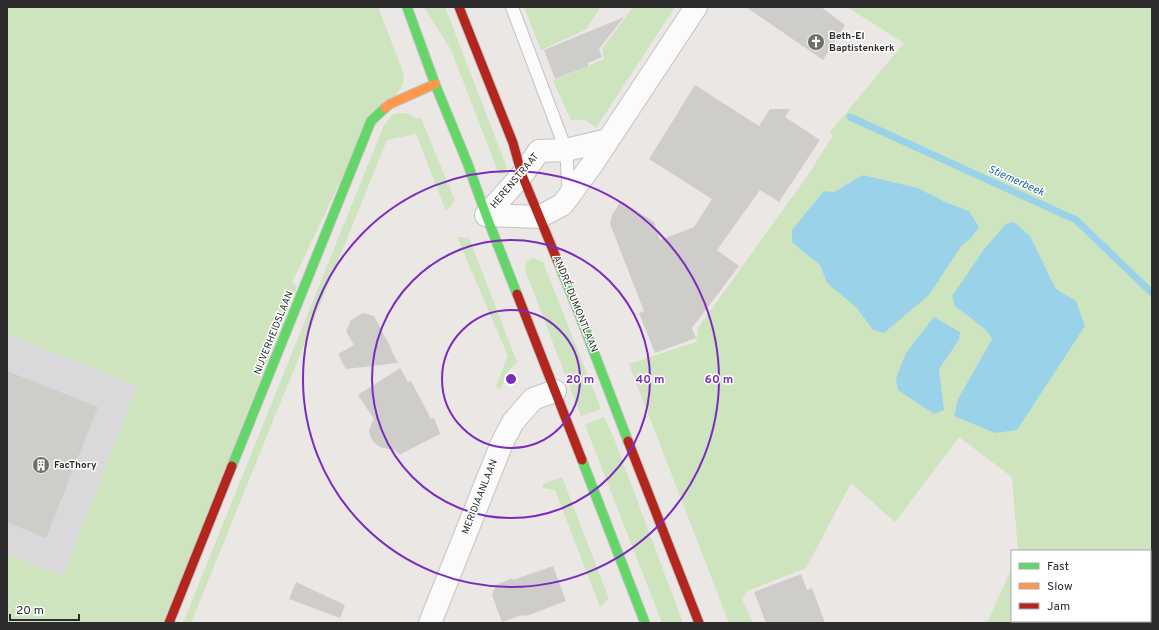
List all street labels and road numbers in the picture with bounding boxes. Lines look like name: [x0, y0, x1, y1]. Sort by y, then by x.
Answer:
street label: HERENSTRAAT: [488, 150, 542, 212]
street label: ANDRÉ DUMONTLAAN: [550, 254, 600, 354]
street label: NIJVERHEIDSLAAN: [251, 289, 297, 377]
street label: MERIDIAANLAAN: [459, 458, 501, 536]

